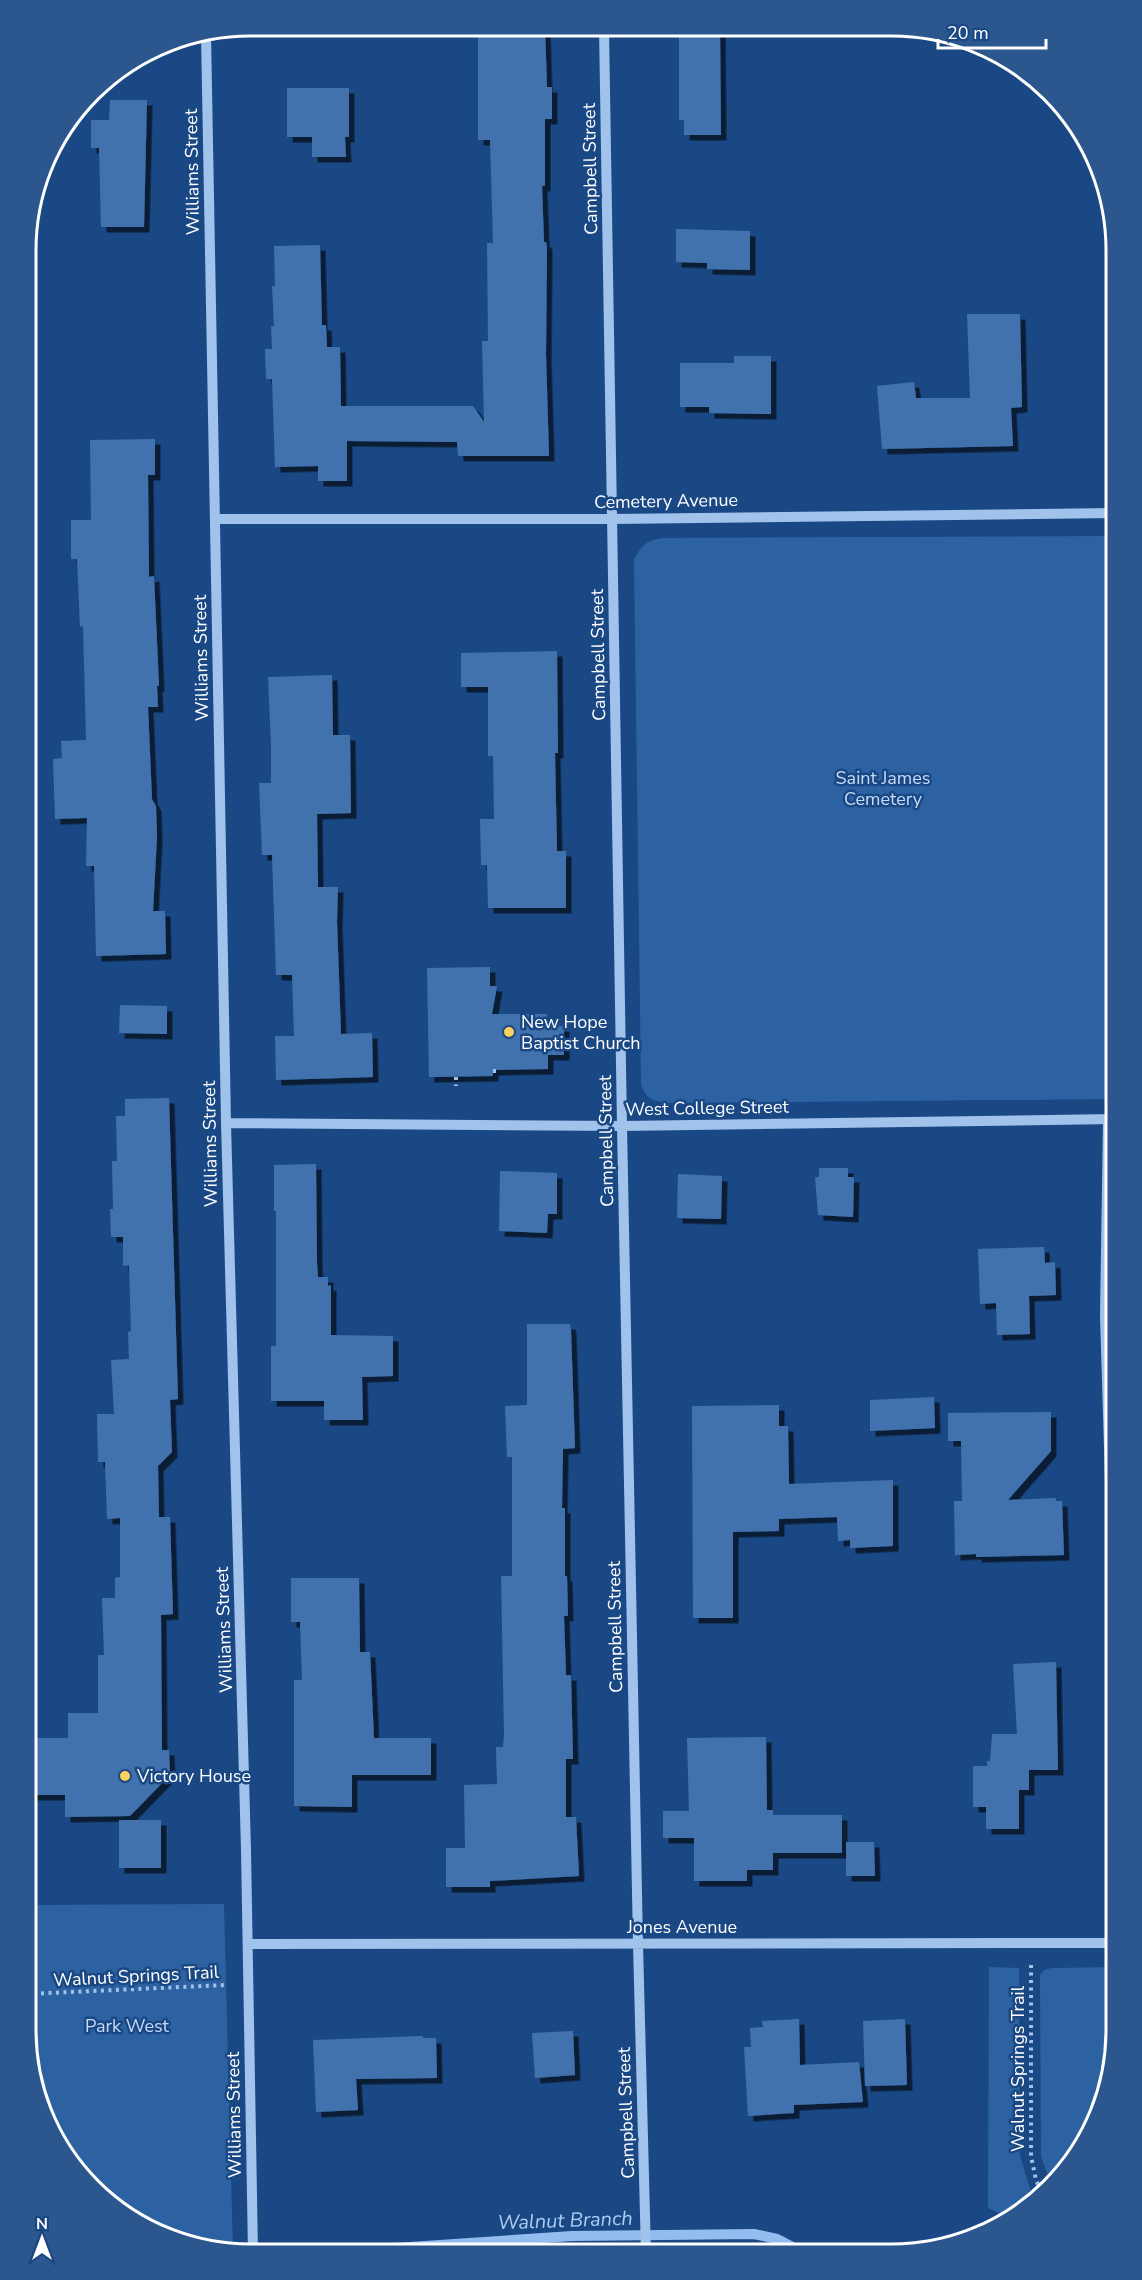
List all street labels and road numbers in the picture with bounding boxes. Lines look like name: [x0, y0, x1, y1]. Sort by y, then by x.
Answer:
street label: Campbell Street: [577, 102, 603, 235]
street label: Williams Street: [179, 108, 205, 235]
street label: Cemetery Avenue: [594, 488, 738, 514]
street label: Campbell Street: [585, 588, 611, 721]
street label: Williams Street: [188, 594, 214, 721]
street label: Campbell Street: [593, 1074, 619, 1207]
street label: Williams Street: [197, 1080, 223, 1207]
street label: West College Street: [625, 1095, 790, 1121]
street label: Campbell Street: [602, 1560, 628, 1693]
street label: Williams Street: [210, 1566, 238, 1693]
street label: Jones Avenue: [626, 1915, 737, 1939]
street label: Walnut Springs Trail: [52, 1960, 220, 1992]
street label: Walnut Springs Trail: [1006, 1985, 1030, 2152]
street label: Campbell Street: [612, 2046, 640, 2179]
street label: Williams Street: [221, 2051, 247, 2178]

